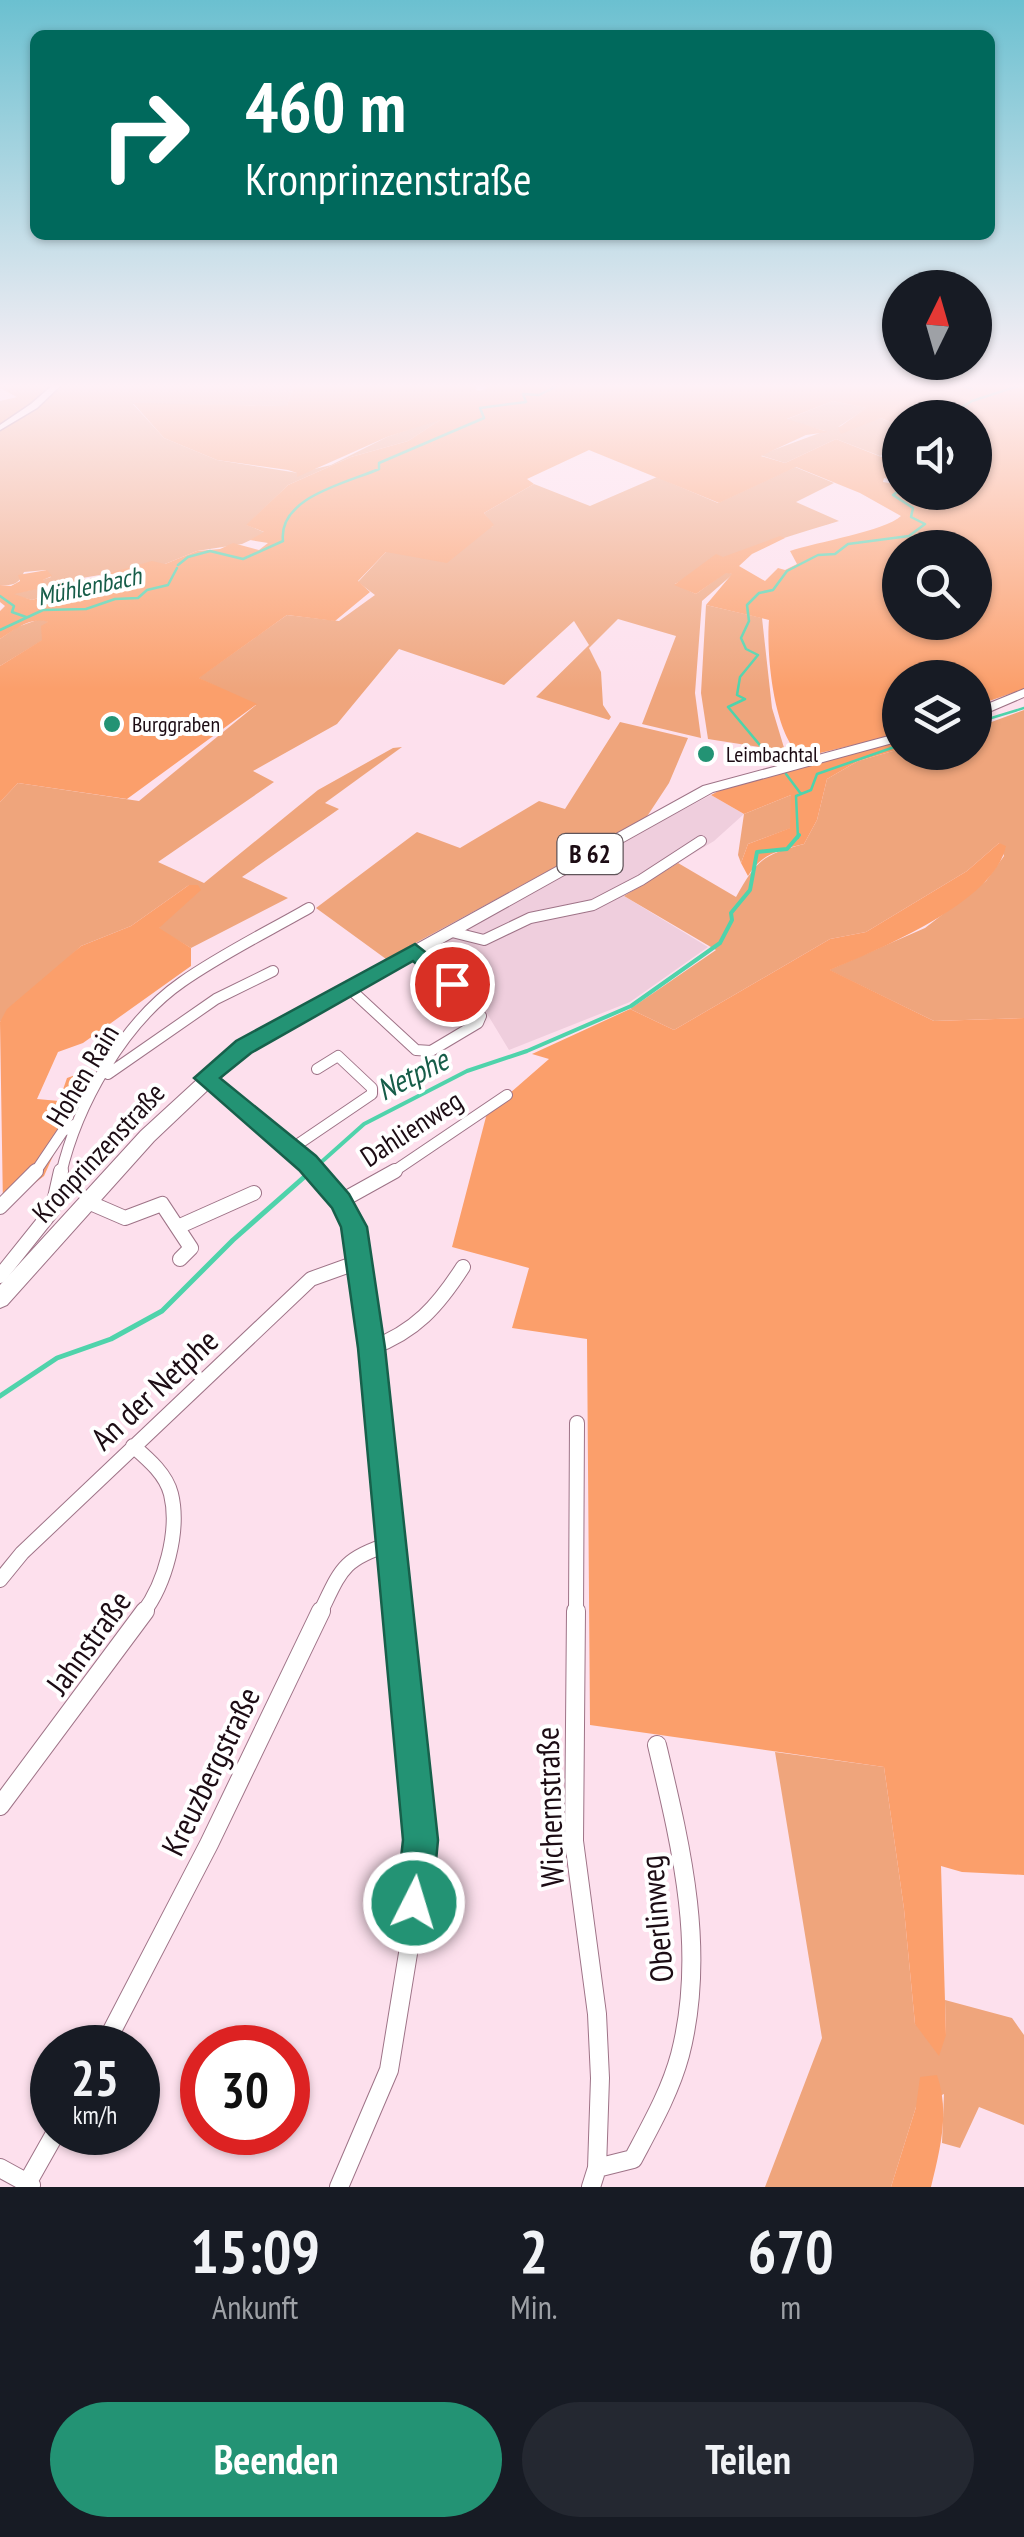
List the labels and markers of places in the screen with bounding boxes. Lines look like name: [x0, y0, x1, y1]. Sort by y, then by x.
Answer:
place label: Burggraben: [132, 710, 220, 738]
marker: Burggraben: [101, 713, 123, 735]
place label: Leimbachtal: [726, 740, 819, 768]
marker: Leimbachtal: [695, 743, 717, 765]
pin: [410, 942, 495, 1027]

